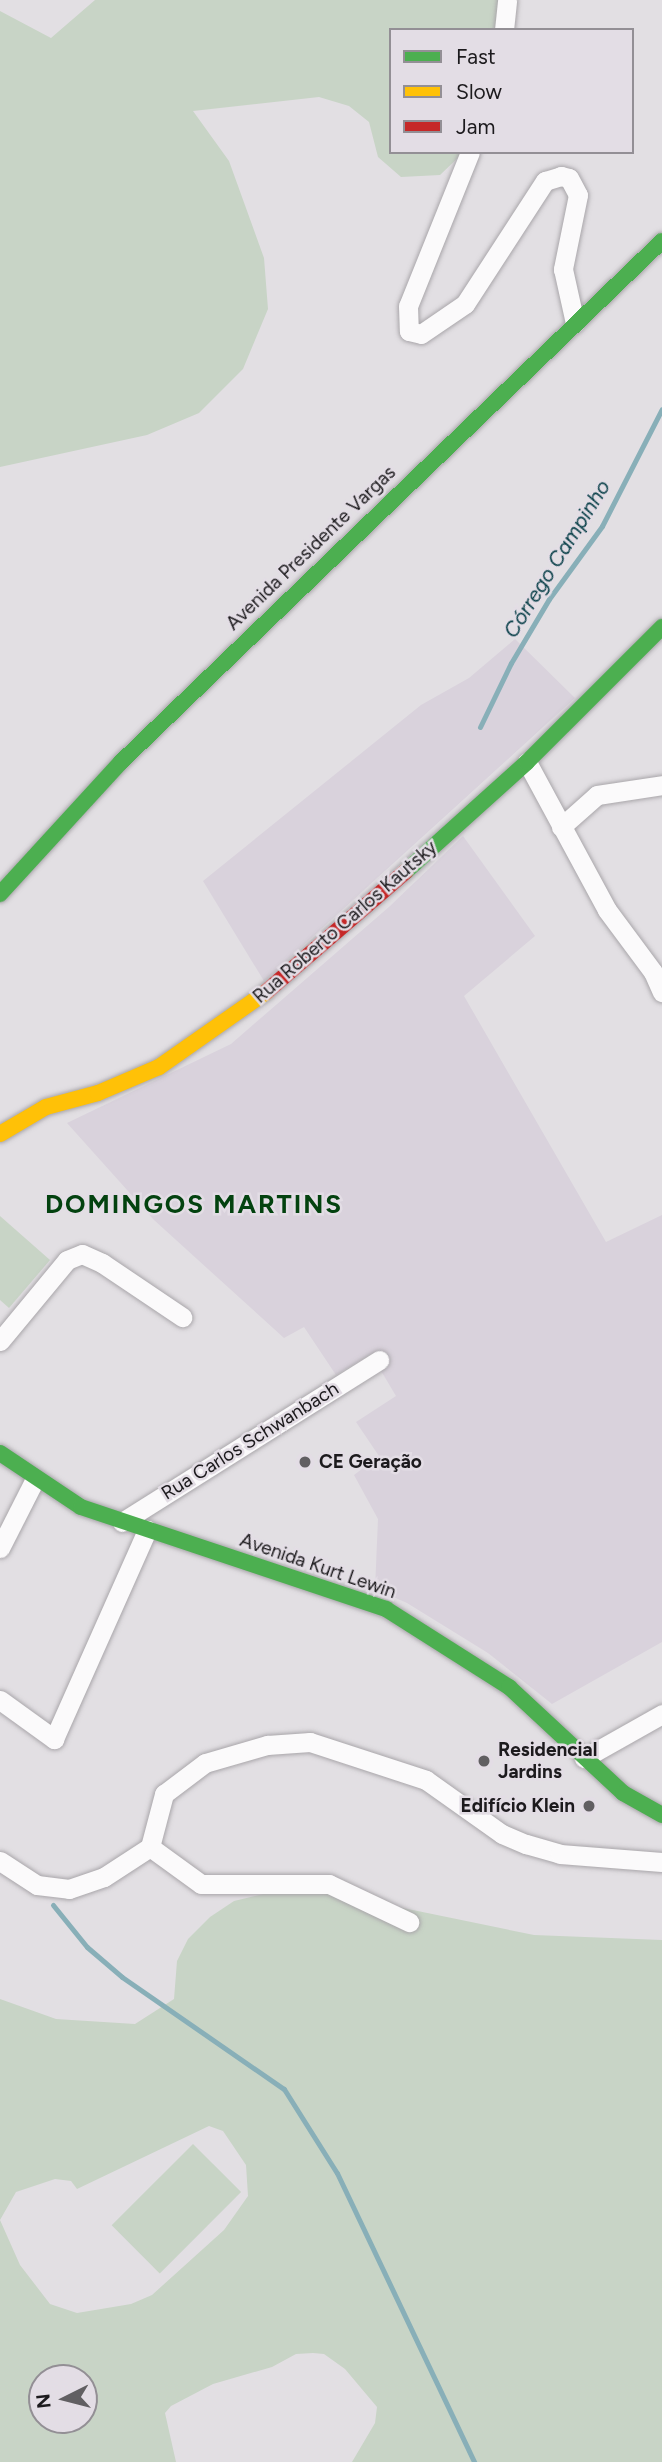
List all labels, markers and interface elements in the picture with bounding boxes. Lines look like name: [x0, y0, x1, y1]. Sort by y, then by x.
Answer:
legend: [389, 28, 634, 154]
text: Fast: [456, 44, 496, 69]
text: Slow: [456, 79, 502, 104]
text: Jam: [456, 114, 495, 139]
street label: Avenida Presidente Vargas: [222, 461, 400, 635]
water label: Córrego Campinho: [498, 476, 616, 642]
street label: Rua Roberto Carlos Kautsky: [248, 836, 442, 1008]
district label: DOMINGOS MARTINS: [47, 1189, 341, 1221]
street label: Rua Carlos Schwanbach: [157, 1377, 343, 1505]
place label: CE Geração: [319, 1451, 422, 1473]
marker: CE Geração: [297, 1454, 313, 1470]
street label: Avenida Kurt Lewin: [237, 1529, 399, 1603]
place label: Residencial Jardins: [498, 1739, 597, 1783]
marker: Residencial Jardins: [476, 1753, 492, 1769]
place label: Edifício Klein: [461, 1795, 575, 1817]
marker: Edifício Klein: [581, 1798, 597, 1814]
north arrow: [28, 2364, 98, 2434]
text: N: [31, 2393, 56, 2410]

